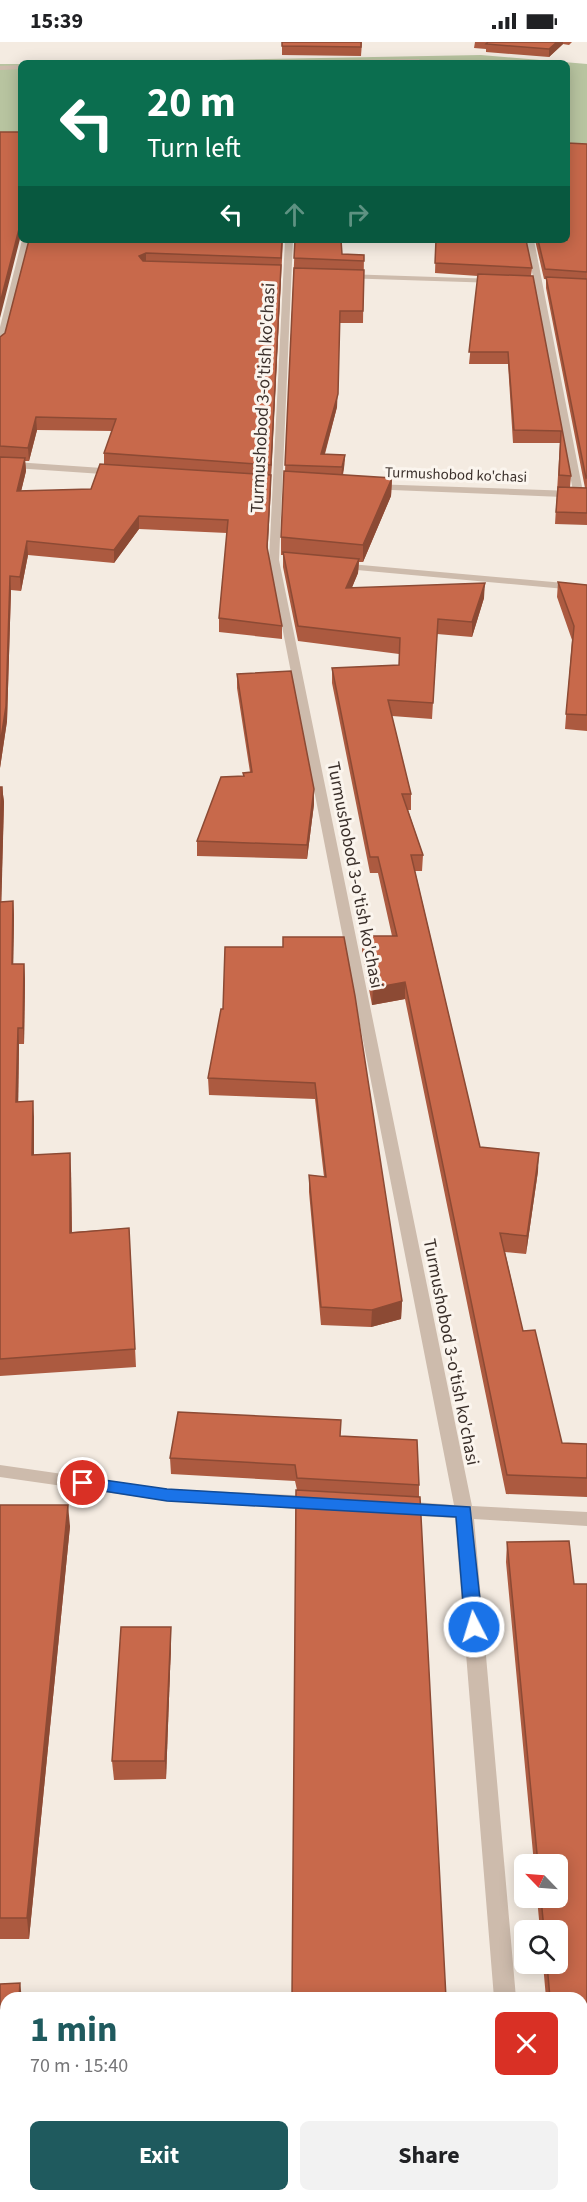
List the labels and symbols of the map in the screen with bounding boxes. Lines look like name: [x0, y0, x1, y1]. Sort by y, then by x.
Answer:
street label: Turmushobod 3-o'tish ko'chasi: [244, 282, 282, 514]
street label: Turmushobod ko'chasi: [385, 462, 527, 488]
street label: Turmushobod 3-o'tish ko'chasi: [321, 759, 389, 991]
street label: Turmushobod 3-o'tish ko'chasi: [417, 1236, 485, 1468]
pin: [57, 1457, 108, 1508]
position arrow: [442, 1595, 506, 1659]
north arrow: [514, 1854, 568, 1908]

